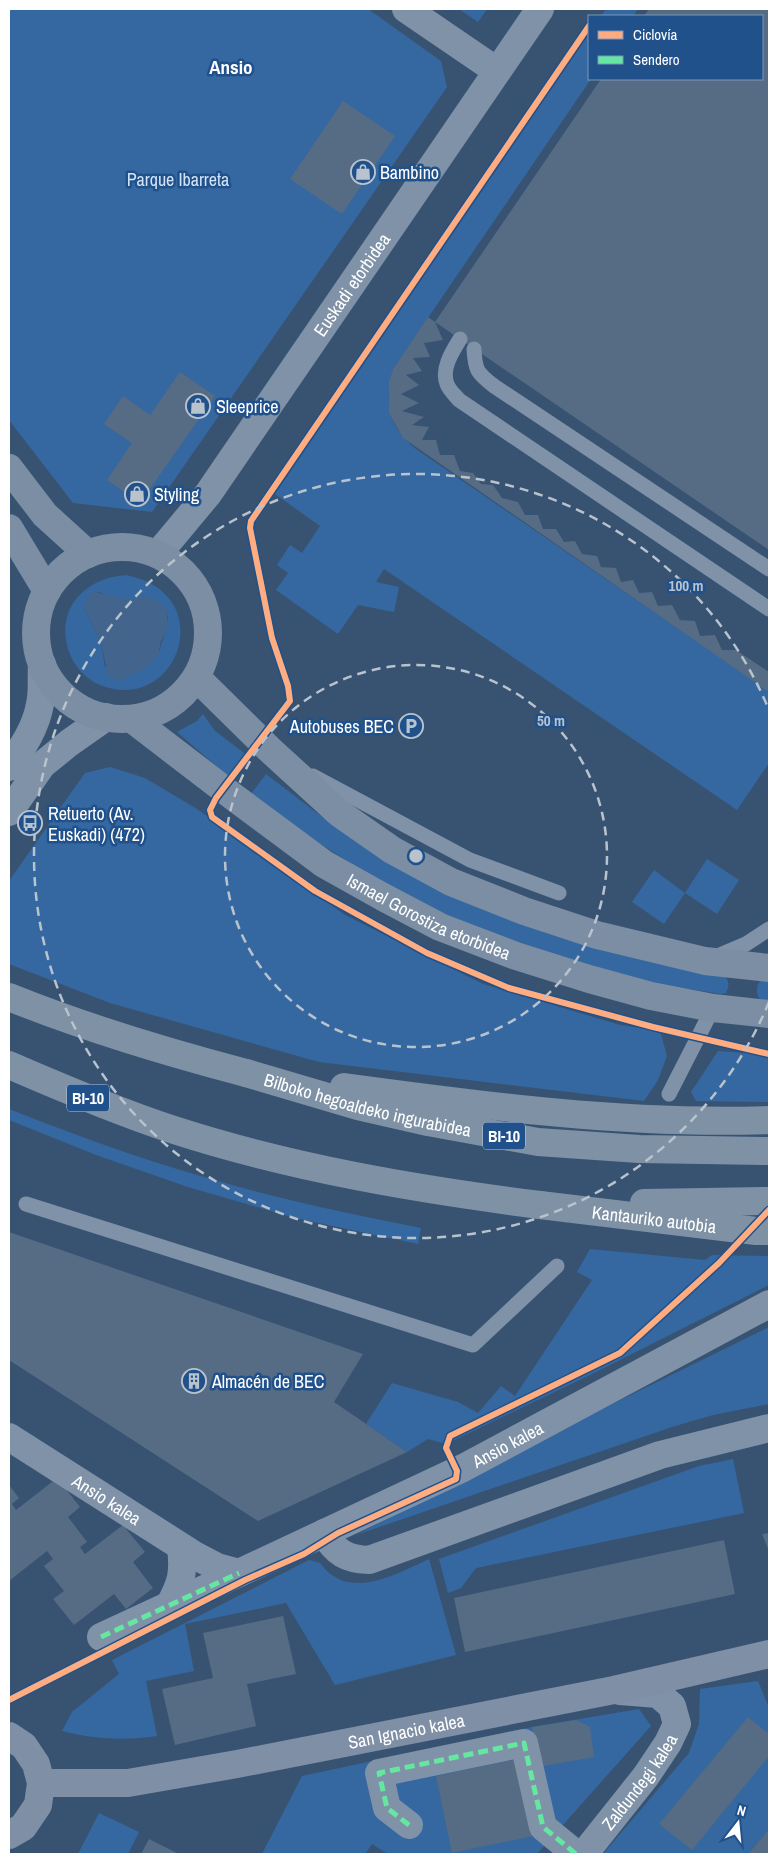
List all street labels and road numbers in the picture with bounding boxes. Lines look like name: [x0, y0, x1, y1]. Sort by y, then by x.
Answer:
street label: Euskadi etorbidea: [307, 228, 396, 341]
street label: Ismael Gorostiza etorbidea: [343, 867, 514, 965]
street label: Bilboko hegoaldeko ingurabidea: [261, 1067, 473, 1142]
road number: BI-10: [67, 1084, 109, 1112]
road number: BI-10: [483, 1122, 525, 1150]
street label: Kantauriko autobia: [591, 1199, 718, 1239]
street label: Ansio kalea: [467, 1415, 547, 1474]
street label: Ansio kalea: [67, 1467, 146, 1531]
street label: San Ignacio kalea: [346, 1707, 467, 1754]
street label: Zaldundegi kalea: [596, 1730, 683, 1835]

